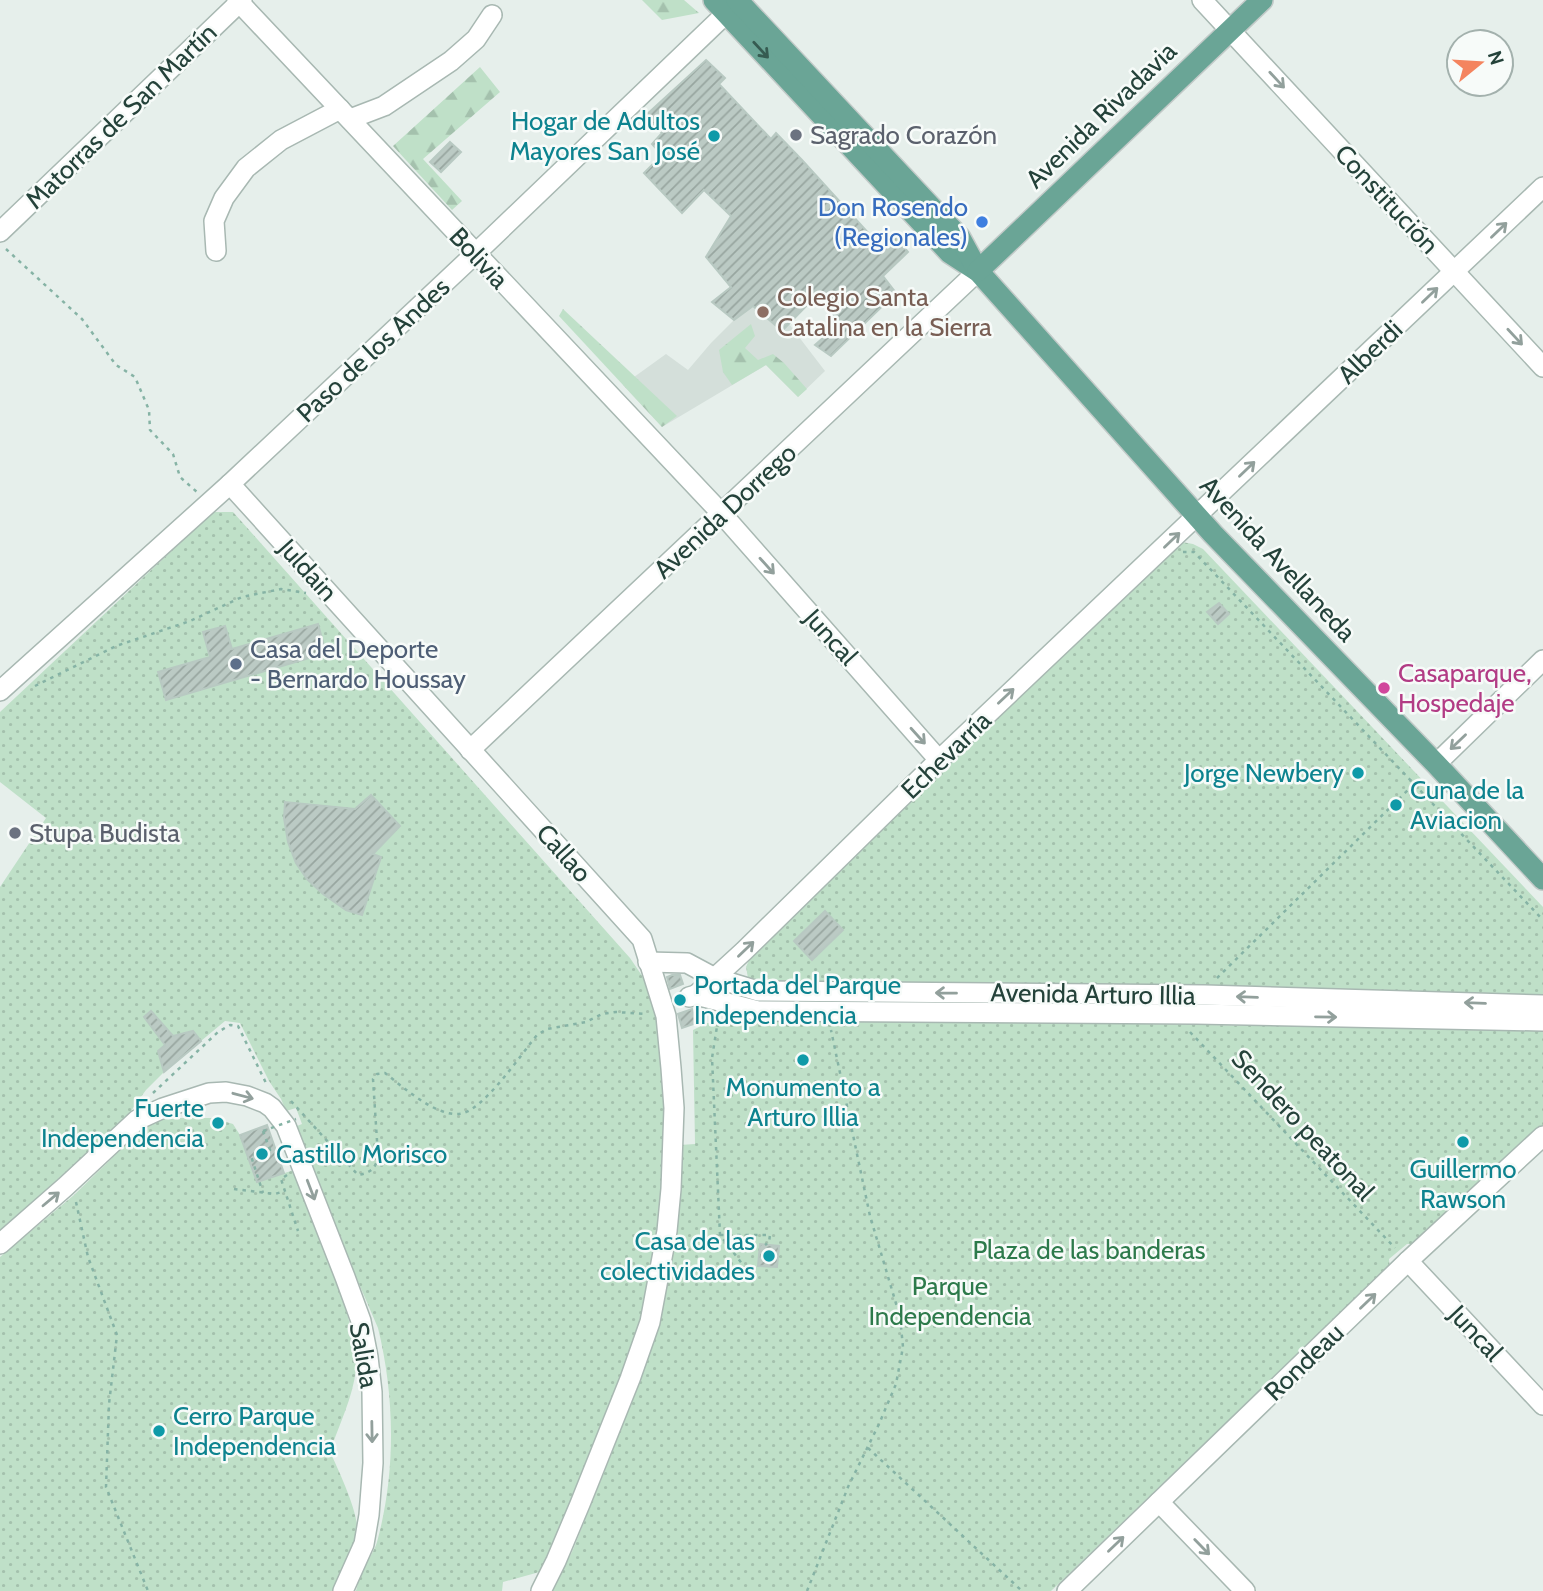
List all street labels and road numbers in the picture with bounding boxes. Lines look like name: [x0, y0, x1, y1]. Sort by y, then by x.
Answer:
street label: Matorras de San Martín: [19, 16, 223, 216]
street label: Avenida Rivadavia: [1019, 35, 1183, 195]
street label: Constitución: [1328, 138, 1446, 260]
street label: Bolivia: [443, 221, 516, 296]
street label: Paso de los Andes: [290, 271, 456, 429]
street label: Alberdi: [1331, 314, 1409, 390]
street label: Avenida Dorrego: [647, 437, 803, 585]
street label: Avenida Avellaneda: [1193, 470, 1363, 649]
street label: Juldain: [271, 531, 344, 608]
street label: Juncal: [797, 601, 865, 672]
street label: Echevarría: [894, 704, 998, 806]
street label: Callao: [530, 817, 598, 889]
street label: Avenida Arturo Illia: [990, 976, 1196, 1012]
street label: Sendero peatonal: [1225, 1043, 1381, 1207]
street label: Juncal: [1441, 1298, 1510, 1368]
street label: Rondeau: [1258, 1316, 1350, 1408]
street label: Salida: [342, 1320, 386, 1391]

